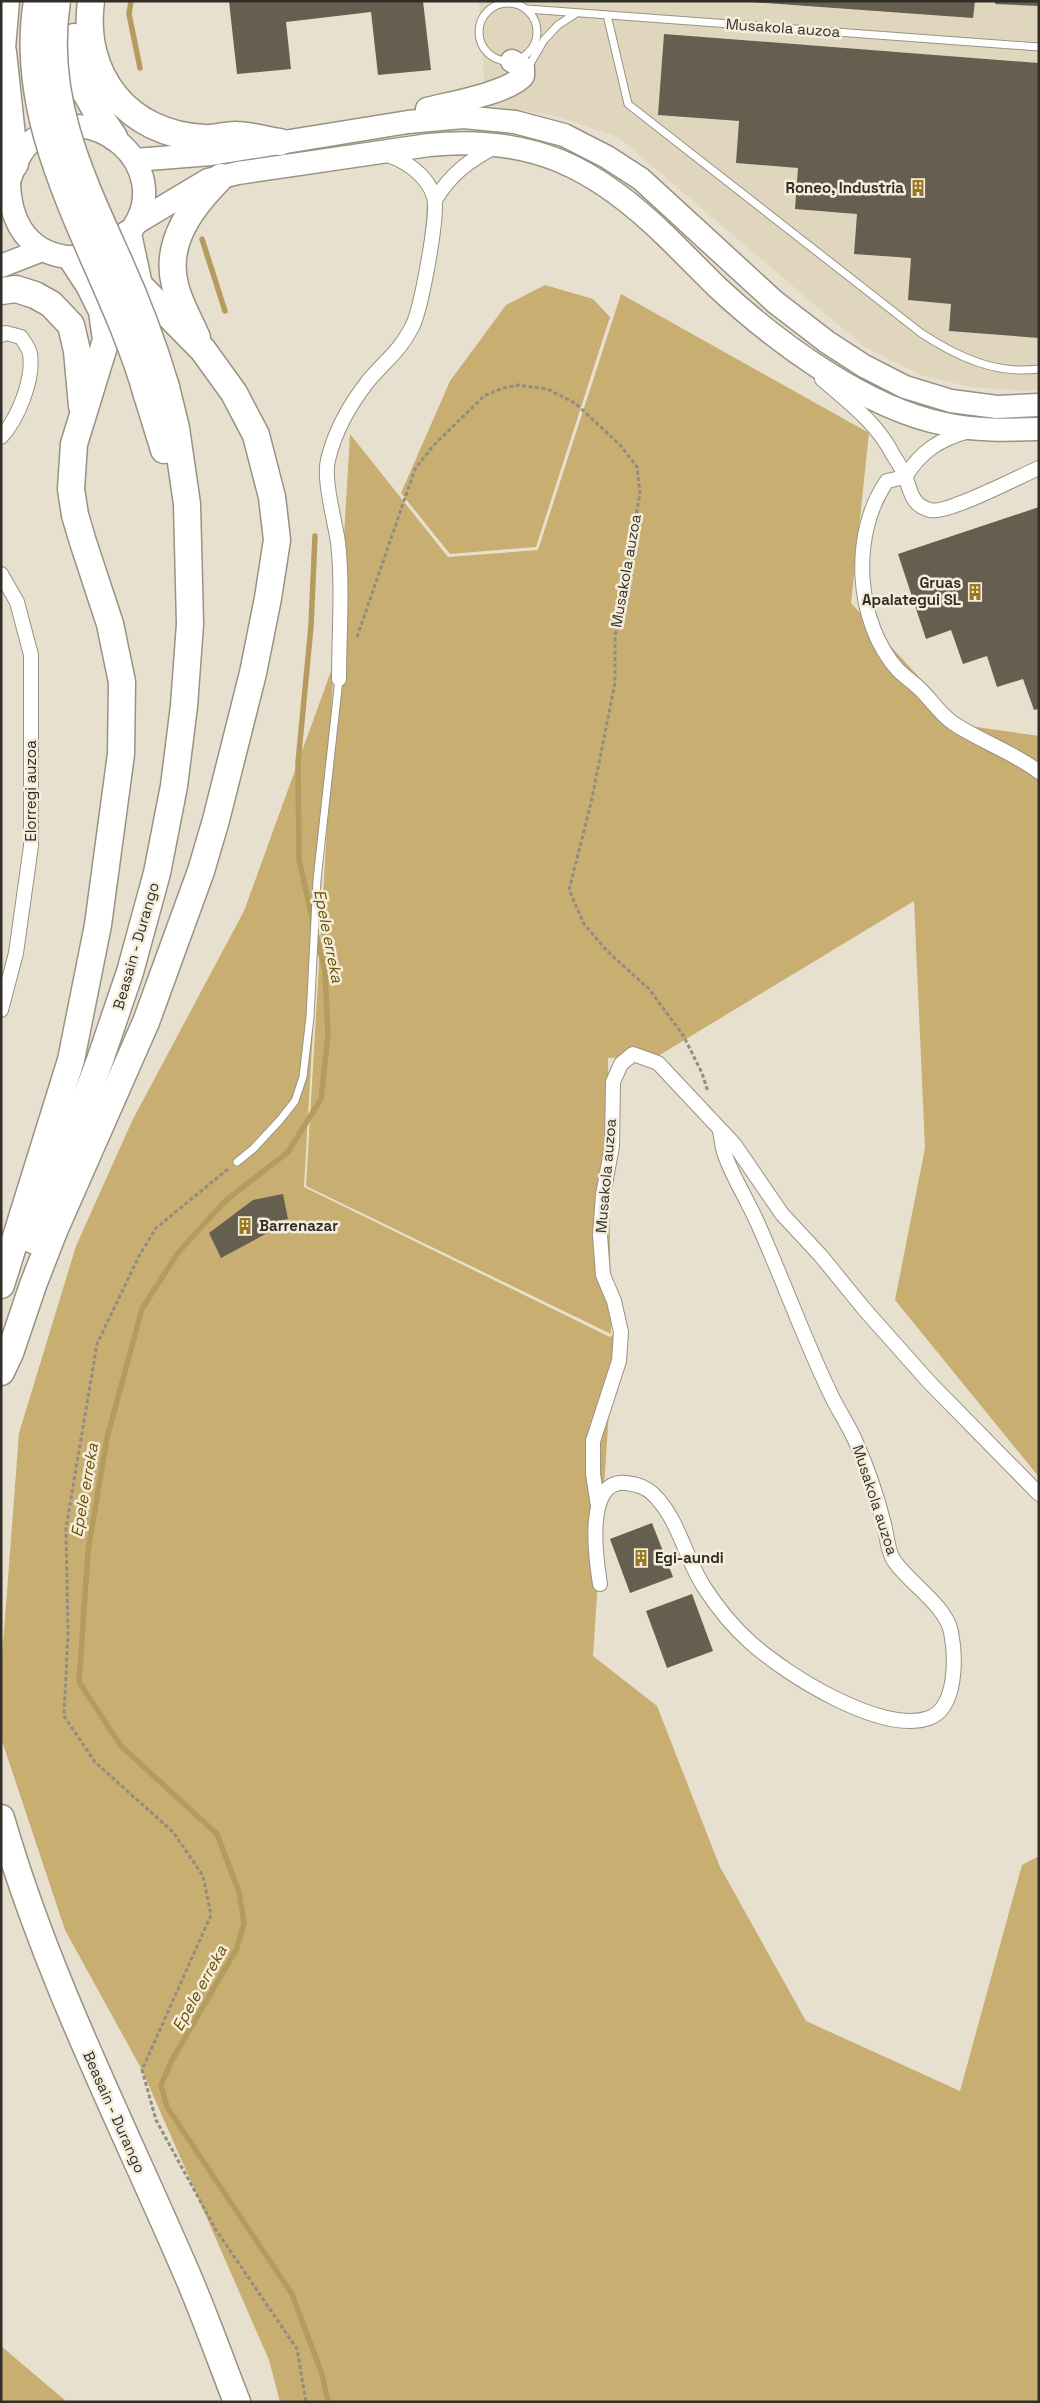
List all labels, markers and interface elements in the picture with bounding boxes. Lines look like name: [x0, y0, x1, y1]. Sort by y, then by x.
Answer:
street label: Musakola auzoa: [725, 14, 841, 41]
place label: Roneo, Industria: [785, 178, 904, 197]
building icon: Roneo, Industria: [908, 178, 928, 198]
street label: Musakola auzoa: [606, 512, 645, 629]
place label: Gruas Apalategui SL: [862, 573, 961, 609]
building icon: Gruas Apalategui SL: [965, 582, 985, 602]
street label: Elorregi auzoa: [21, 740, 40, 842]
street label: Beasain - Durango: [108, 880, 163, 1012]
water label: Epele erreka: [309, 888, 348, 985]
street label: Musakola auzoa: [591, 1118, 620, 1234]
building icon: Barrenazar: [235, 1216, 255, 1236]
place label: Barrenazar: [259, 1216, 338, 1235]
water label: Epele erreka: [66, 1441, 103, 1539]
street label: Musakola auzoa: [849, 1442, 902, 1558]
building icon: Egi-aundi: [631, 1548, 651, 1568]
place label: Egi-aundi: [655, 1548, 724, 1567]
water label: Epele erreka: [167, 1941, 232, 2035]
street label: Beasain - Durango: [79, 2048, 150, 2176]

